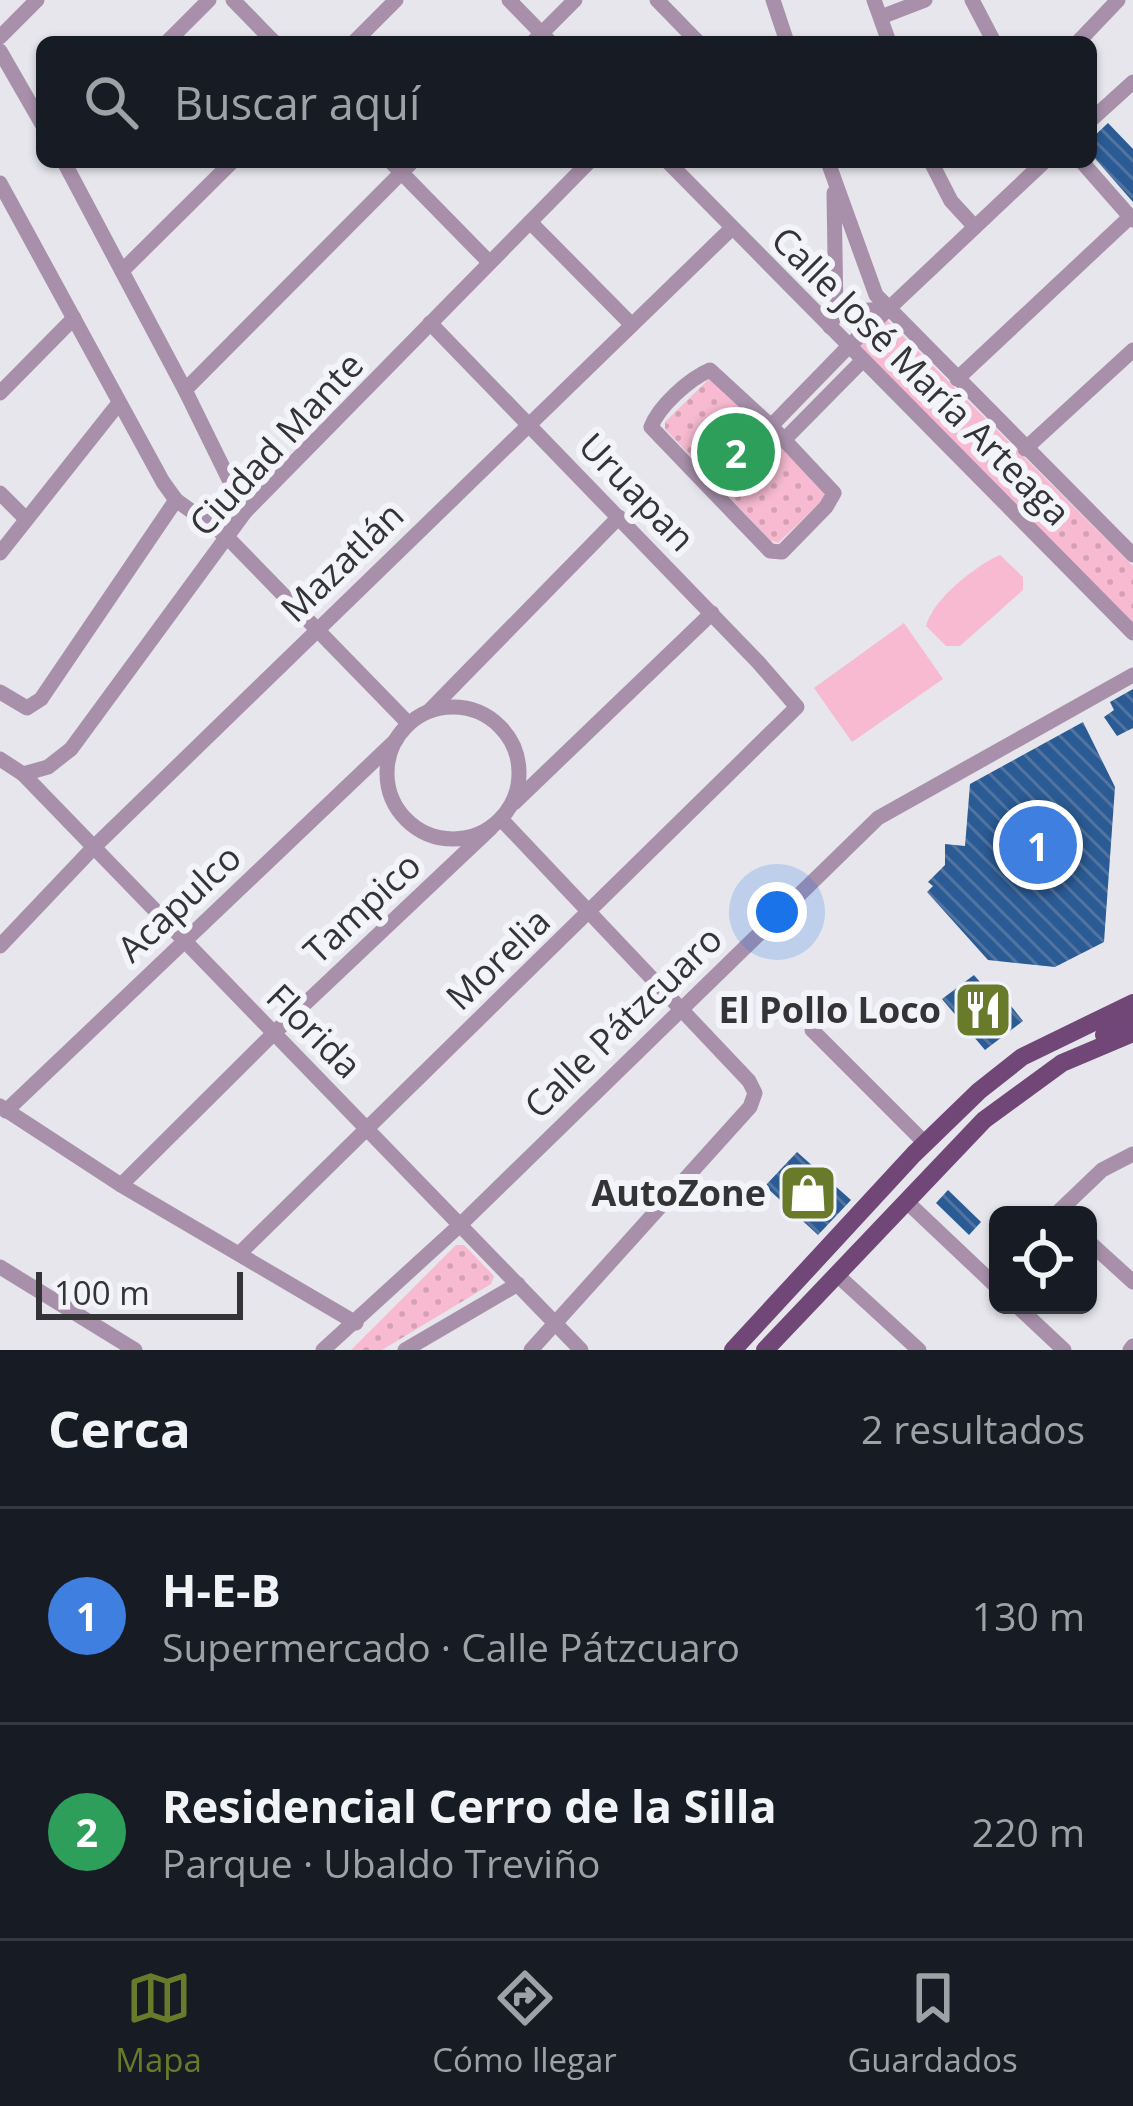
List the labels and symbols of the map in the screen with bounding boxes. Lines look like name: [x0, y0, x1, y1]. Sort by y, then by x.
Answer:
street label: Calle José María Arteaga: [761, 215, 1082, 536]
street label: Ciudad Mante: [178, 341, 374, 546]
pin: 2: [697, 407, 775, 497]
street label: Uruapan: [569, 422, 706, 562]
street label: Mazatlán: [270, 491, 414, 632]
pin: 1: [999, 800, 1077, 890]
street label: Acapulco: [106, 833, 251, 972]
street label: Tampico: [293, 841, 431, 974]
your location: [747, 882, 807, 942]
street label: Morelia: [435, 897, 560, 1020]
street label: Calle Pátzcuaro: [513, 915, 732, 1129]
street label: Florida: [256, 973, 372, 1089]
restaurant icon: El Pollo Loco: [952, 979, 1014, 1041]
place label: El Pollo Loco: [719, 985, 941, 1034]
shop icon: AutoZone: [777, 1162, 839, 1224]
place label: AutoZone: [592, 1168, 766, 1217]
scale bar: [36, 1266, 243, 1319]

